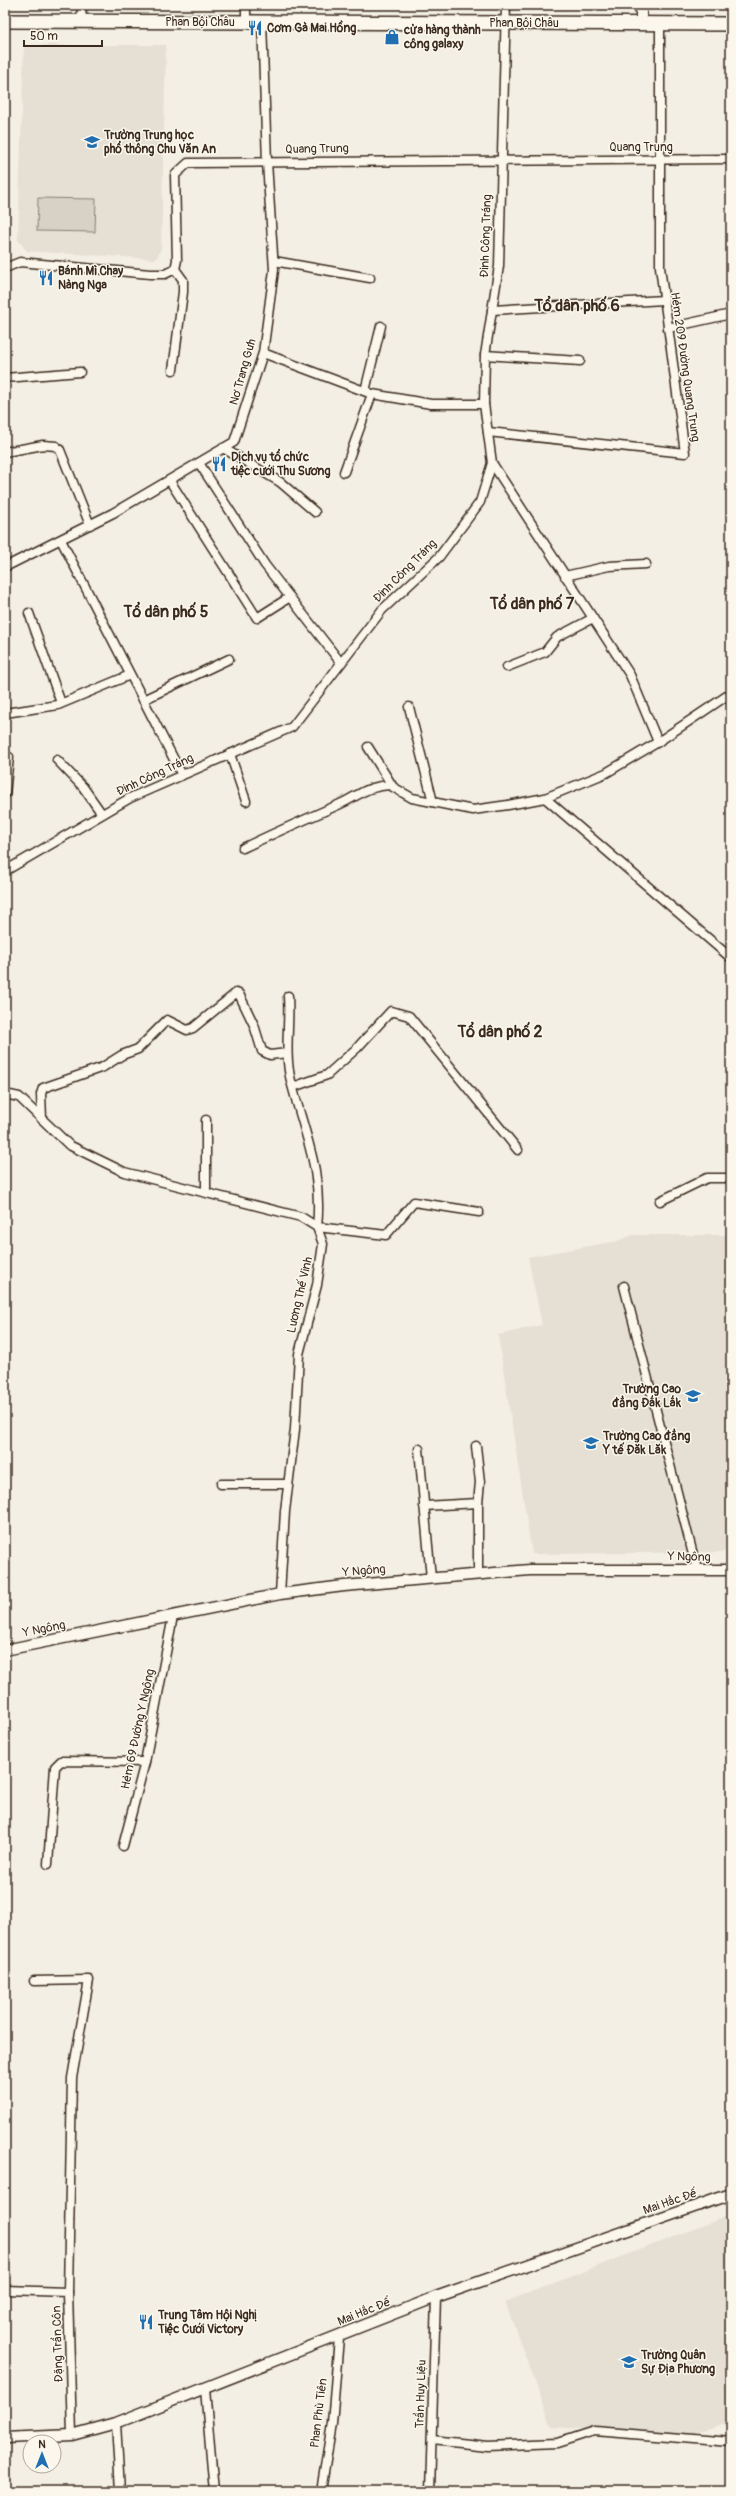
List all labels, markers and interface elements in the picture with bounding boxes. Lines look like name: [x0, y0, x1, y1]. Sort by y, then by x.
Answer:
street label: Phan Bội Châu: [165, 15, 235, 30]
street label: Phan Bội Châu: [489, 16, 559, 31]
restaurant icon: Cơm Gà Mai Hồng: [246, 19, 264, 37]
place label: Cơm Gà Mai Hồng: [267, 20, 356, 36]
scale bar: [24, 22, 102, 48]
place label: cửa hàng thành công galaxy: [403, 23, 481, 52]
shop icon: cửa hàng thành công galaxy: [383, 28, 401, 46]
text: 50 m: [30, 29, 58, 44]
place label: Trường Trung học phổ thông Chu Văn An: [103, 128, 216, 157]
school or university icon: Trường Trung học phổ thông Chu Văn An: [83, 133, 101, 151]
street label: Quang Trung: [609, 140, 673, 155]
street label: Quang Trung: [285, 141, 349, 157]
street label: Đinh Công Tráng: [477, 194, 495, 278]
place label: Bánh Mì Chay Nàng Nga: [58, 264, 124, 293]
restaurant icon: Bánh Mì Chay Nàng Nga: [37, 269, 55, 287]
street label: Hẻm 209 Đường Quang Trung: [667, 291, 703, 443]
district label: Tổ dân phố 6: [533, 295, 620, 316]
street label: Nơ Trang Gưh: [226, 337, 260, 407]
place label: Dịch vụ tổ chức tiệc cưới Thu Sương: [230, 448, 330, 479]
restaurant icon: Dịch vụ tổ chức tiệc cưới Thu Sương: [210, 455, 228, 473]
street label: Đinh Công Tráng: [370, 536, 440, 606]
district label: Tổ dân phố 7: [489, 593, 575, 614]
district label: Tổ dân phố 5: [123, 601, 209, 622]
street label: Đinh Công Tráng: [114, 751, 196, 799]
district label: Tổ dân phố 2: [456, 1021, 543, 1042]
street label: Lương Thế Vinh: [283, 1255, 316, 1335]
place label: Trường Cao đẳng Đắk Lắk: [612, 1382, 682, 1411]
school or university icon: Trường Cao đẳng Đắk Lắk: [684, 1387, 702, 1405]
place label: Trường Cao đẳng Y tế Đăk Lăk: [602, 1428, 690, 1458]
school or university icon: Trường Cao đẳng Y tế Đăk Lăk: [582, 1434, 600, 1452]
street label: Y Ngông: [666, 1549, 711, 1565]
street label: Y Ngông: [341, 1562, 386, 1580]
street label: Y Ngông: [20, 1618, 67, 1641]
street label: Hẻm 69 Đường Y Ngông: [118, 1667, 158, 1791]
street label: Mai Hắc Đế: [641, 2185, 699, 2218]
street label: Mai Hắc Đế: [335, 2293, 393, 2329]
street label: Đặng Trần Côn: [47, 2305, 67, 2383]
place label: Trung Tâm Hội Nghị Tiệc Cưới Victory: [157, 2308, 257, 2337]
restaurant icon: Trung Tâm Hội Nghị Tiệc Cưới Victory: [137, 2313, 155, 2331]
place label: Trường Quân Sự Địa Phương: [640, 2348, 715, 2377]
school or university icon: Trường Quân Sự Địa Phương: [620, 2353, 638, 2371]
street label: Trần Huy Liệu: [410, 2359, 430, 2429]
street label: Phan Phù Tiên: [307, 2377, 331, 2449]
north arrow: [22, 2434, 62, 2474]
text: N: [38, 2438, 46, 2451]

